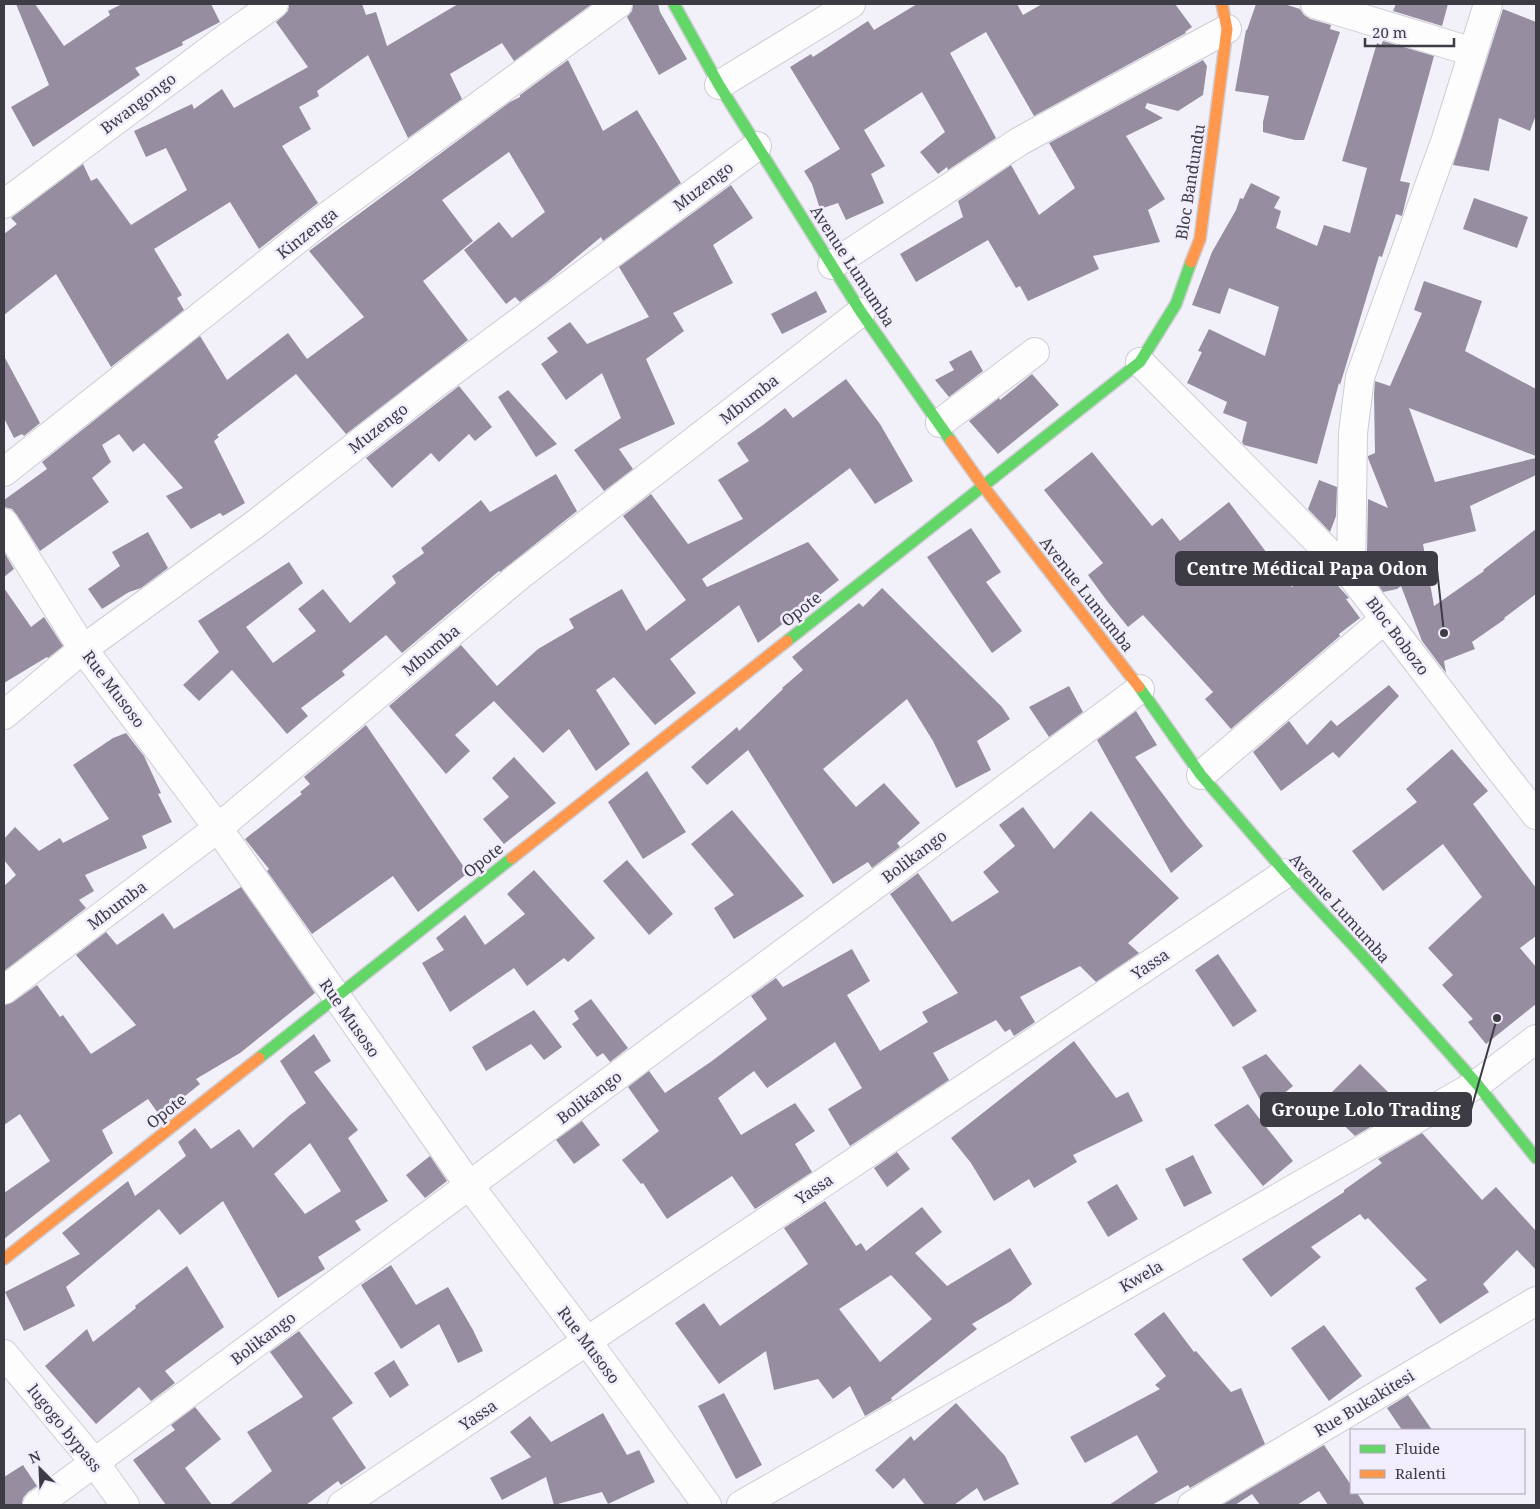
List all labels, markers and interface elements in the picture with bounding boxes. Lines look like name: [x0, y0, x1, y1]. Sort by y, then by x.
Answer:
scale bar: [1365, 15, 1454, 47]
text: 20 m: [1372, 22, 1407, 42]
street label: Bwangongo: [96, 67, 180, 139]
street label: Bloc Bandundu: [1170, 123, 1210, 241]
street label: Muzengo: [668, 156, 738, 216]
street label: Avenue Lumumba: [805, 201, 901, 331]
street label: Kinzenga: [272, 202, 342, 264]
street label: Mbumba: [715, 369, 783, 429]
street label: Muzengo: [344, 398, 412, 458]
street label: Avenue Lumumba: [1035, 532, 1139, 656]
callout: Centre Médical Papa Odon: [1176, 552, 1437, 585]
text: Centre Médical Papa Odon: [1186, 556, 1428, 580]
street label: Opote: [776, 586, 826, 632]
street label: Bloc Bobozo: [1361, 592, 1435, 680]
street label: Mbumba: [398, 619, 464, 681]
street label: Rue Musoso: [78, 646, 150, 732]
street label: Bolikango: [877, 824, 951, 888]
street label: Opote: [458, 837, 508, 883]
street label: Avenue Lumumba: [1285, 848, 1395, 968]
street label: Mbumba: [83, 875, 151, 935]
street label: Yassa: [1126, 943, 1173, 985]
street label: Rue Musoso: [315, 974, 385, 1062]
street label: Bolikango: [552, 1065, 626, 1129]
street label: Opote: [141, 1088, 191, 1134]
callout: Groupe Lolo Trading: [1261, 1093, 1471, 1126]
text: Groupe Lolo Trading: [1271, 1097, 1462, 1121]
street label: Yassa: [790, 1168, 837, 1210]
street label: Kwela: [1115, 1255, 1167, 1297]
street label: Rue Musoso: [553, 1302, 625, 1388]
street label: Bolikango: [226, 1306, 300, 1370]
street label: Rue Bukakitesi: [1310, 1364, 1418, 1442]
street label: lugogo bypass: [23, 1380, 107, 1476]
street label: Yassa: [454, 1394, 501, 1436]
legend: [1350, 1429, 1525, 1494]
text: Fluide: [1395, 1438, 1440, 1458]
north arrow: [15, 1444, 65, 1494]
text: N: [26, 1446, 43, 1468]
text: Ralenti: [1395, 1463, 1446, 1483]

